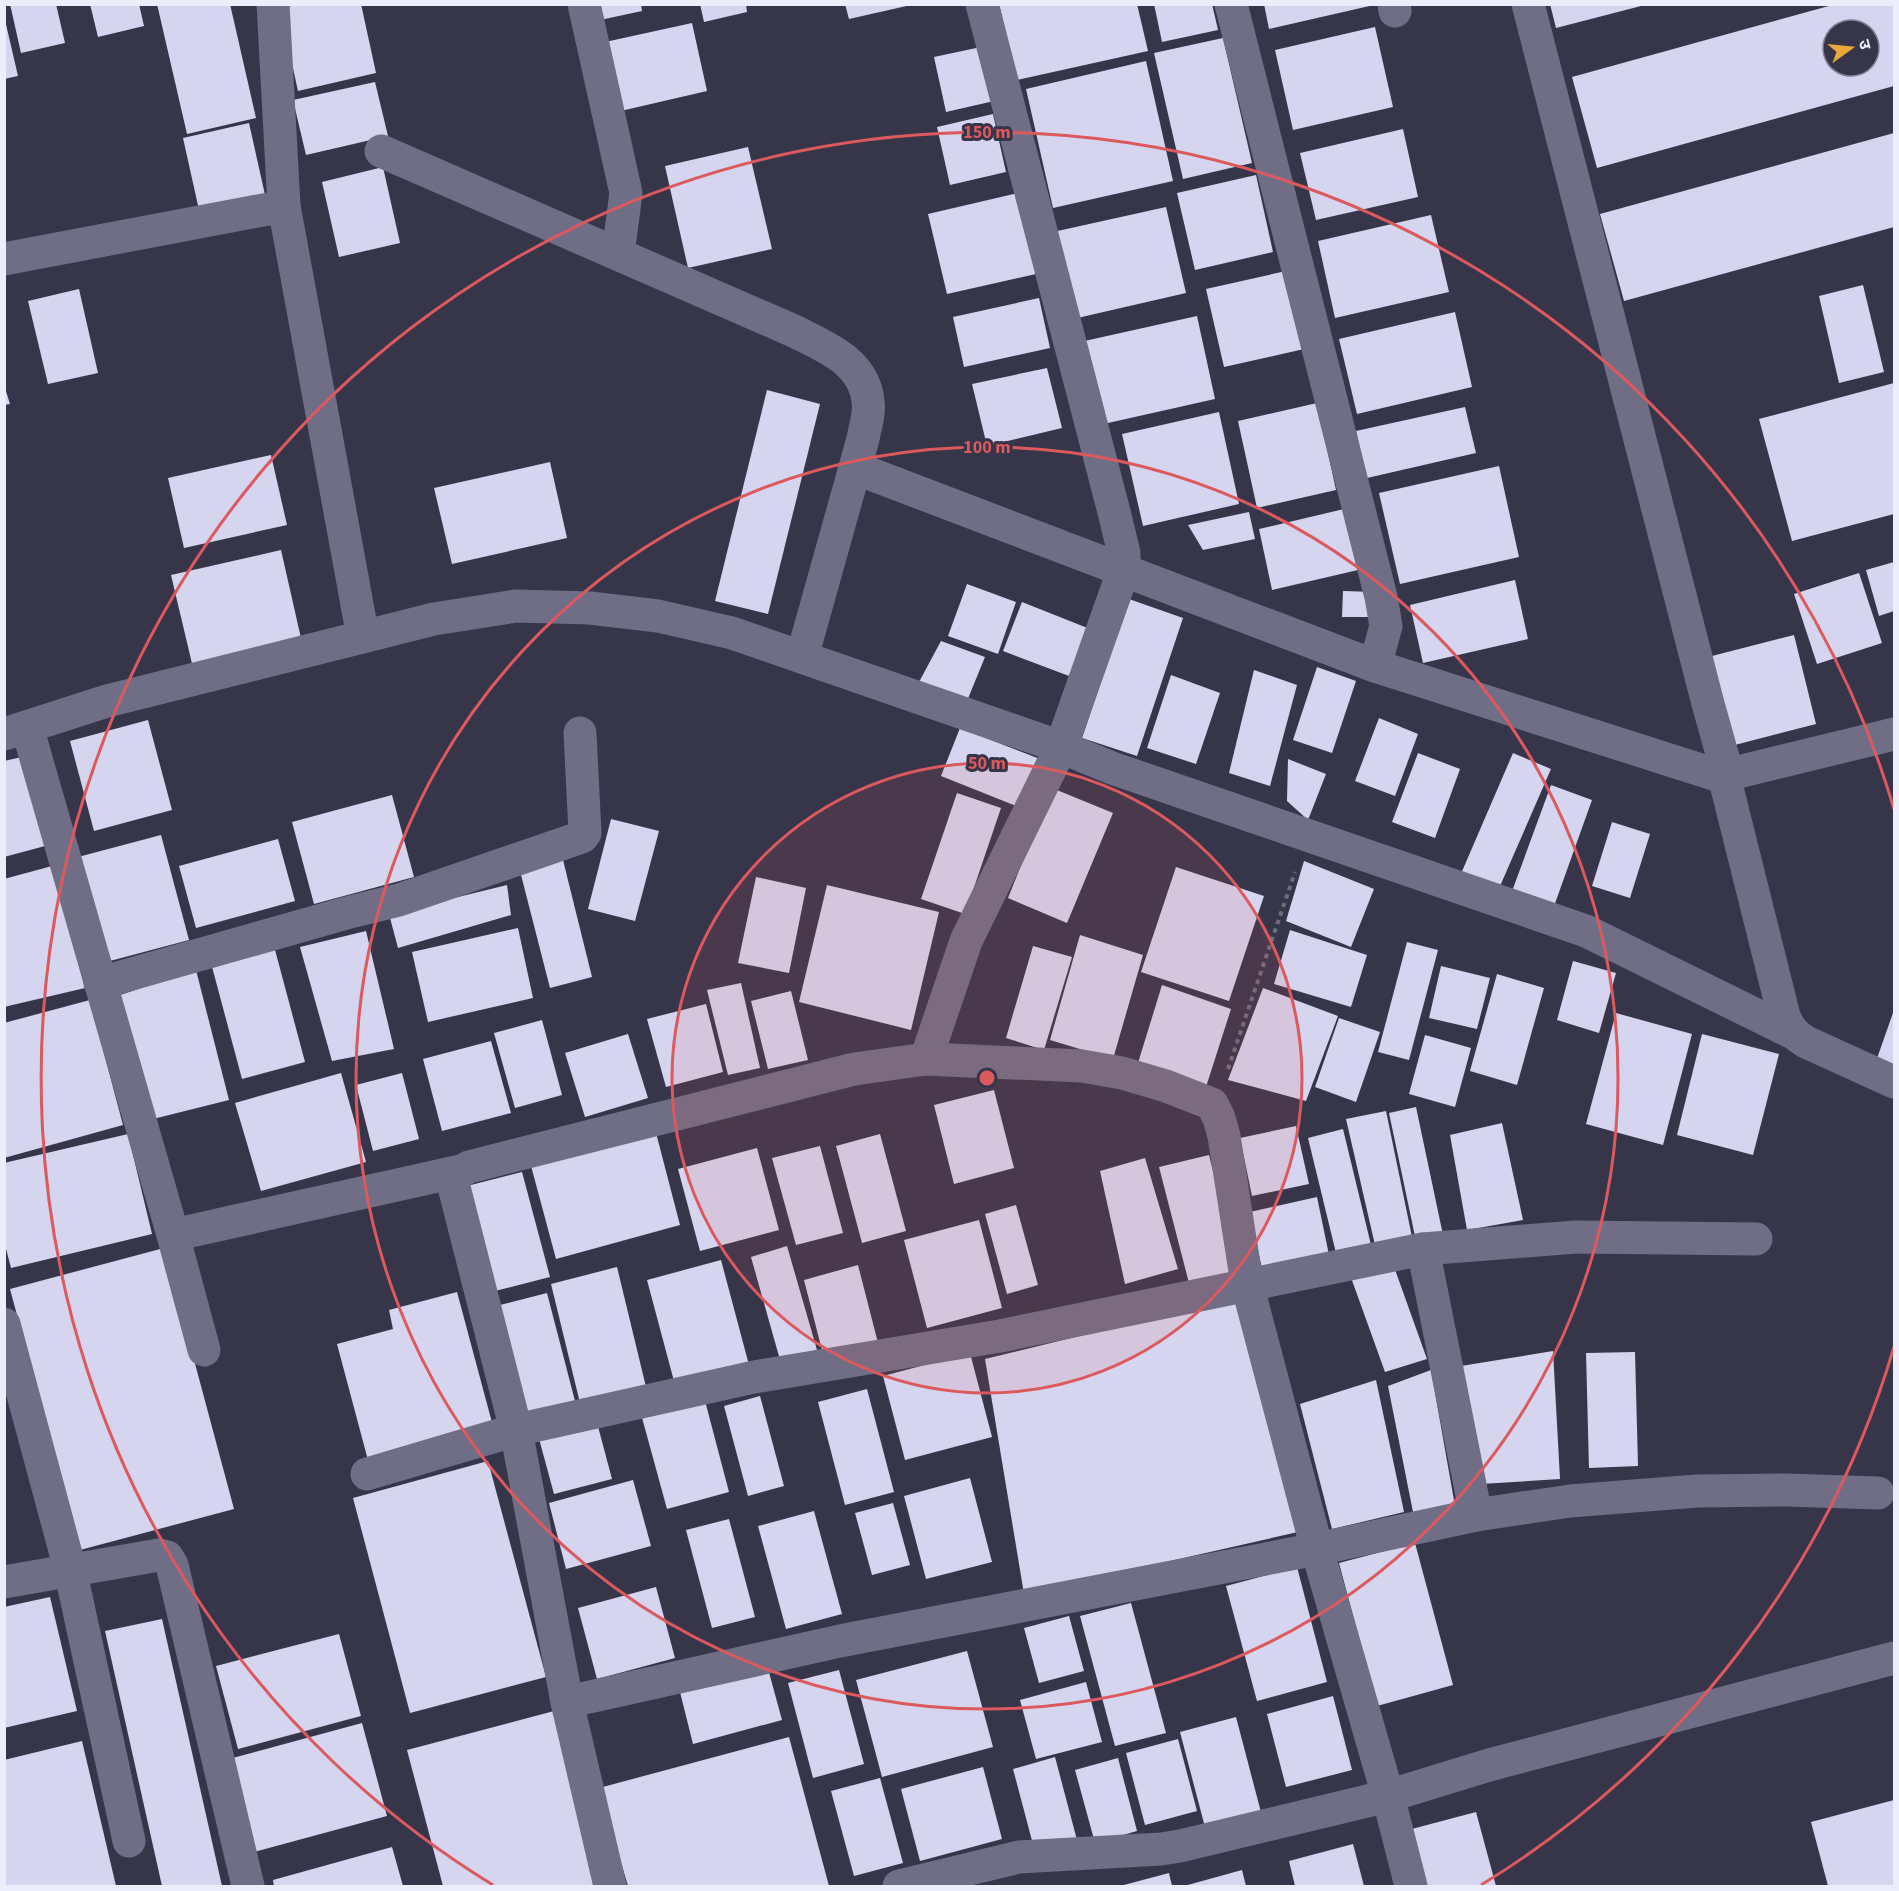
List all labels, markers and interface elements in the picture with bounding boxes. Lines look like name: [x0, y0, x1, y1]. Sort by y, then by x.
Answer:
north arrow: [1821, 18, 1881, 78]
text: उ: [1853, 37, 1877, 52]
text: 150 m: [963, 120, 1011, 145]
text: 100 m: [963, 435, 1011, 460]
text: 50 m: [968, 751, 1006, 776]
centre of rings: [977, 1068, 997, 1088]

